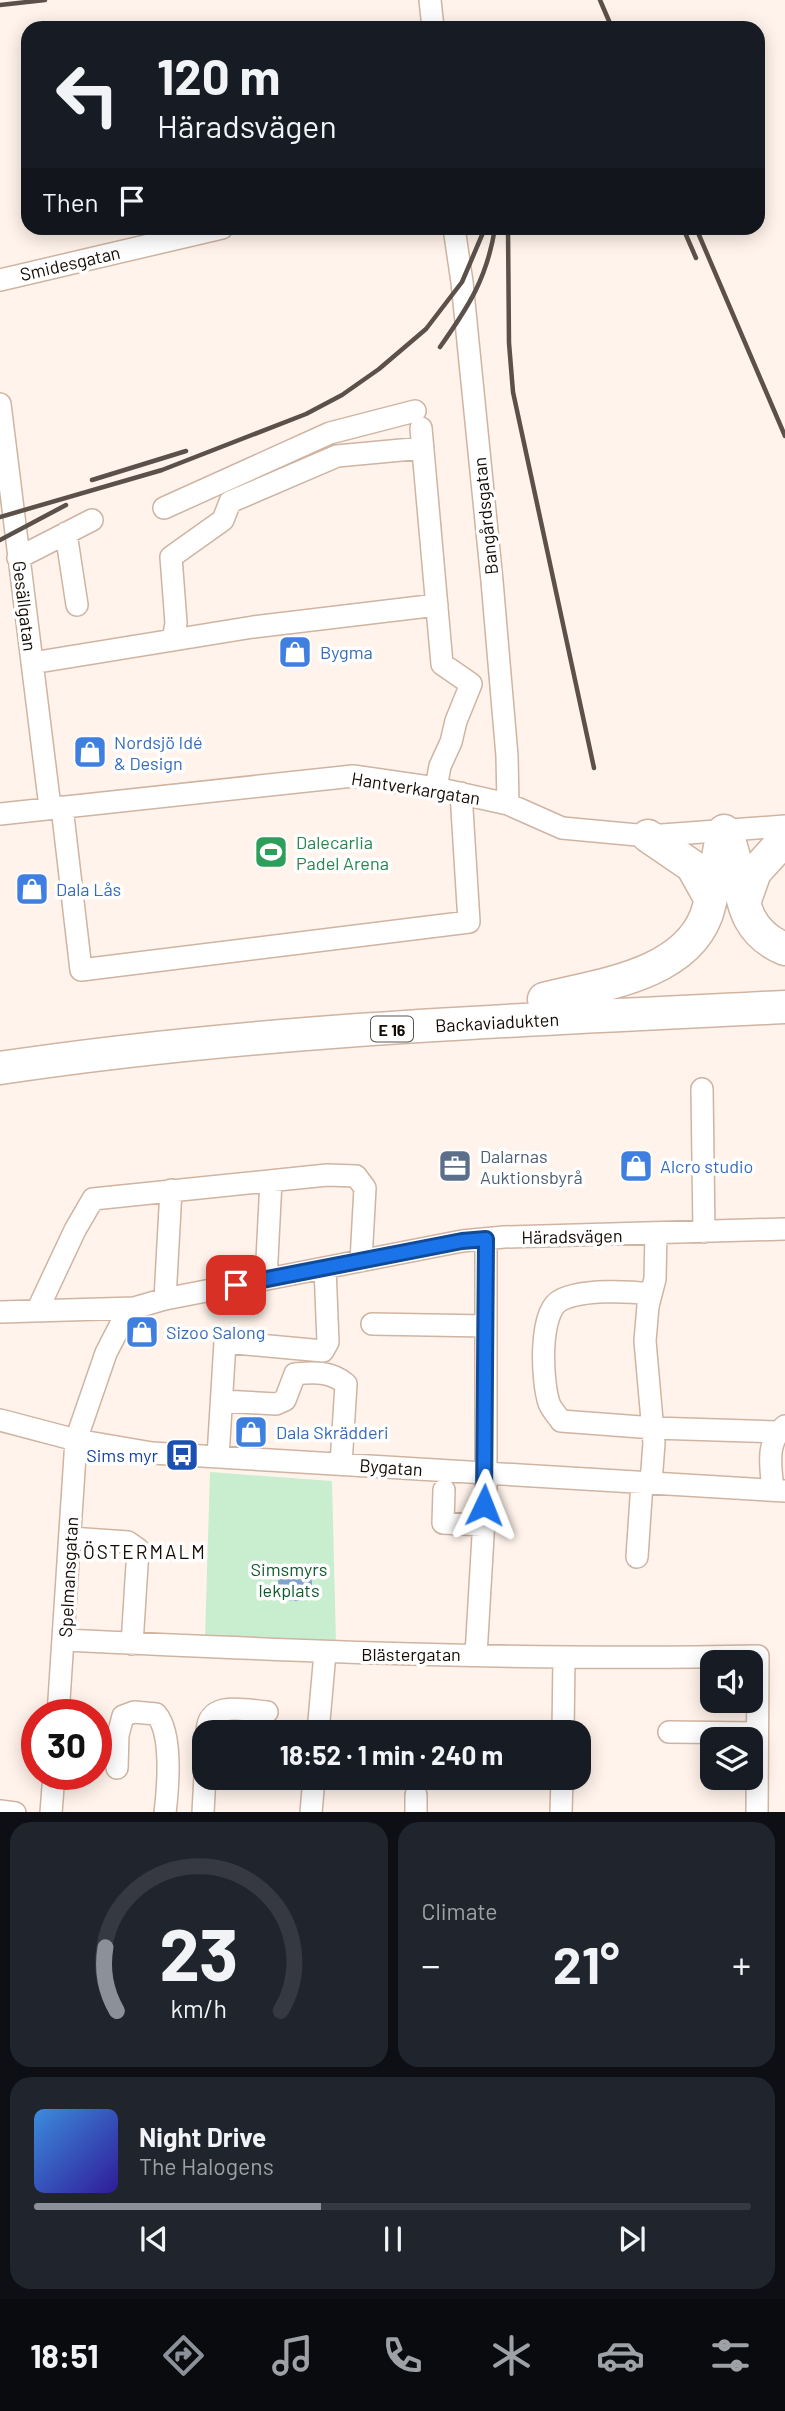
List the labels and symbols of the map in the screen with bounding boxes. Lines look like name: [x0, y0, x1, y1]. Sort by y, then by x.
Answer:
street label: Smidesgatan: [18, 241, 122, 285]
street label: Bangårdsgatan: [468, 456, 502, 576]
street label: Gesällgatan: [9, 560, 41, 652]
shop icon: Bygma: [276, 633, 314, 671]
place label: Bygma: [320, 641, 373, 663]
place label: Nordsjö Idé & Design: [114, 731, 203, 774]
shop icon: Nordsjö Idé & Design: [71, 733, 109, 771]
street label: Hantverkargatan: [350, 767, 482, 809]
place label: Dalecarlia Padel Arena: [296, 831, 389, 874]
sports icon: Dalecarlia Padel Arena: [252, 833, 290, 871]
shop icon: Dala Lås: [13, 870, 51, 908]
place label: Dala Lås: [56, 878, 121, 900]
street label: Backaviadukten: [434, 1008, 560, 1036]
road number: E 16: [371, 1016, 413, 1042]
place label: Dalarnas Auktionsbyrå: [480, 1145, 583, 1188]
office icon: Dalarnas Auktionsbyrå: [436, 1147, 474, 1185]
shop icon: Alcro studio: [617, 1147, 655, 1185]
place label: Alcro studio: [660, 1155, 753, 1177]
street label: Häradsvägen: [521, 1224, 623, 1248]
pin: [206, 1255, 266, 1315]
shop icon: Sizoo Salong: [123, 1313, 161, 1351]
place label: Sizoo Salong: [166, 1321, 265, 1343]
shop icon: Dala Skrädderi: [232, 1413, 270, 1451]
place label: Dala Skrädderi: [276, 1421, 389, 1443]
bus stop icon: Sims myr: [163, 1436, 201, 1474]
place label: Sims myr: [86, 1444, 158, 1466]
street label: Bygatan: [359, 1454, 423, 1480]
position arrow: [447, 1468, 521, 1542]
street label: Spelmansgatan: [54, 1516, 82, 1638]
district label: ÖSTERMALM: [83, 1540, 207, 1563]
park label: Simsmyrs lekplats: [251, 1558, 327, 1601]
street label: Blästergatan: [361, 1643, 461, 1665]
speed limit sign: 30: [21, 1699, 112, 1790]

